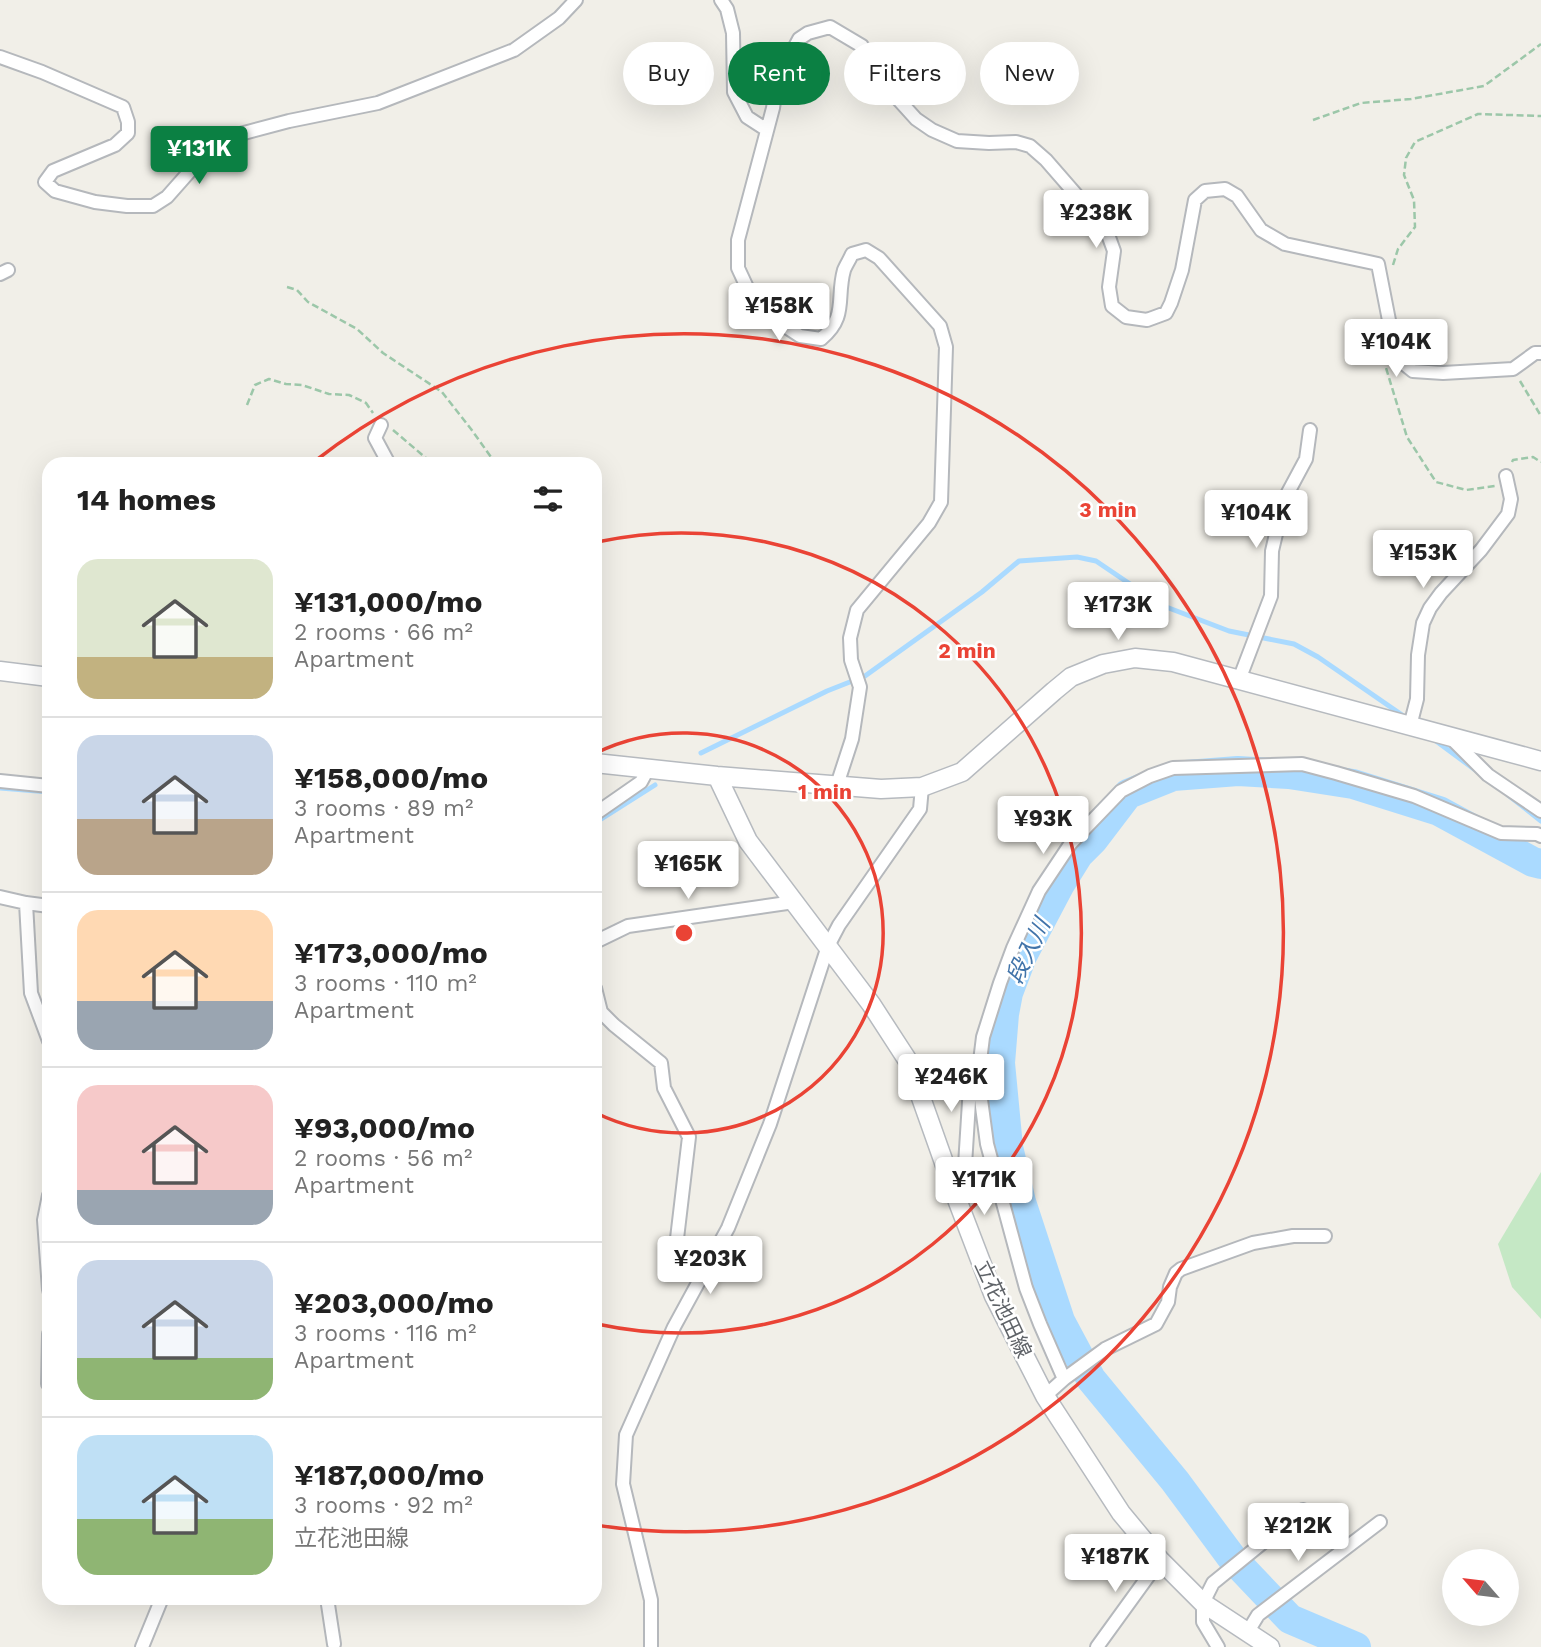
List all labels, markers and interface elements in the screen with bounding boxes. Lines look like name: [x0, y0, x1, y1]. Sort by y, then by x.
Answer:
chip: Buy: [623, 42, 714, 105]
chip: Rent: [728, 42, 830, 105]
chip: Filters: [844, 42, 966, 105]
chip: New: [980, 42, 1079, 105]
pin: ¥131K: [150, 127, 248, 186]
text: ¥131K: [167, 135, 231, 162]
pin: ¥238K: [1047, 190, 1145, 250]
text: ¥238K: [1059, 199, 1133, 226]
pin: ¥158K: [730, 284, 828, 343]
text: ¥158K: [745, 292, 814, 319]
pin: ¥104K: [1347, 320, 1445, 379]
text: ¥104K: [1361, 328, 1431, 355]
icon: filters: [529, 480, 567, 518]
text: 14 homes: [77, 482, 216, 517]
pin: ¥104K: [1207, 490, 1305, 550]
text: 3 min: [1079, 497, 1137, 522]
text: ¥104K: [1221, 499, 1291, 526]
pin: ¥153K: [1374, 530, 1472, 590]
text: ¥153K: [1389, 539, 1457, 566]
pin: ¥173K: [1069, 582, 1167, 642]
text: ¥131,000/mo: [294, 584, 483, 619]
icon: home: [133, 587, 217, 671]
text: ¥173K: [1084, 591, 1152, 618]
text: 2 rooms · 66 m²: [294, 619, 473, 646]
text: 2 min: [938, 638, 996, 663]
text: Apartment: [294, 646, 414, 673]
text: ¥158,000/mo: [294, 760, 488, 795]
icon: home: [133, 763, 217, 847]
text: 1 min: [798, 779, 852, 804]
text: 3 rooms · 89 m²: [294, 795, 473, 822]
pin: ¥93K: [1002, 796, 1084, 856]
text: ¥93K: [1014, 805, 1072, 832]
text: Apartment: [294, 822, 414, 849]
pin: ¥165K: [639, 842, 737, 901]
text: ¥165K: [654, 850, 722, 877]
water label: 段入川: [1001, 912, 1057, 988]
centre of rings: [672, 921, 696, 945]
text: ¥173,000/mo: [294, 935, 488, 970]
icon: home: [133, 938, 217, 1022]
text: 3 rooms · 110 m²: [294, 970, 477, 997]
text: Apartment: [294, 997, 414, 1024]
pin: ¥246K: [902, 1054, 1000, 1114]
text: ¥246K: [914, 1063, 988, 1090]
text: ¥93,000/mo: [294, 1110, 475, 1145]
icon: home: [133, 1113, 217, 1197]
text: 2 rooms · 56 m²: [294, 1145, 472, 1172]
pin: ¥171K: [935, 1158, 1033, 1217]
text: ¥171K: [951, 1166, 1017, 1193]
text: Apartment: [294, 1172, 414, 1199]
pin: ¥203K: [661, 1236, 759, 1296]
text: ¥203K: [673, 1245, 747, 1272]
street label: 立花池田線: [970, 1256, 1037, 1362]
text: ¥203,000/mo: [294, 1285, 494, 1320]
icon: home: [133, 1288, 217, 1372]
text: 3 rooms · 116 m²: [294, 1320, 476, 1347]
text: Apartment: [294, 1347, 414, 1374]
text: ¥187,000/mo: [294, 1457, 484, 1492]
icon: home: [133, 1463, 217, 1547]
text: 3 rooms · 92 m²: [294, 1492, 473, 1519]
pin: ¥212K: [1249, 1504, 1347, 1563]
text: ¥212K: [1264, 1512, 1332, 1539]
text: 立花池田線: [294, 1525, 409, 1552]
pin: ¥187K: [1066, 1534, 1164, 1594]
text: ¥187K: [1081, 1543, 1149, 1570]
north arrow: [1442, 1549, 1519, 1626]
map controls: [1442, 1549, 1519, 1626]

